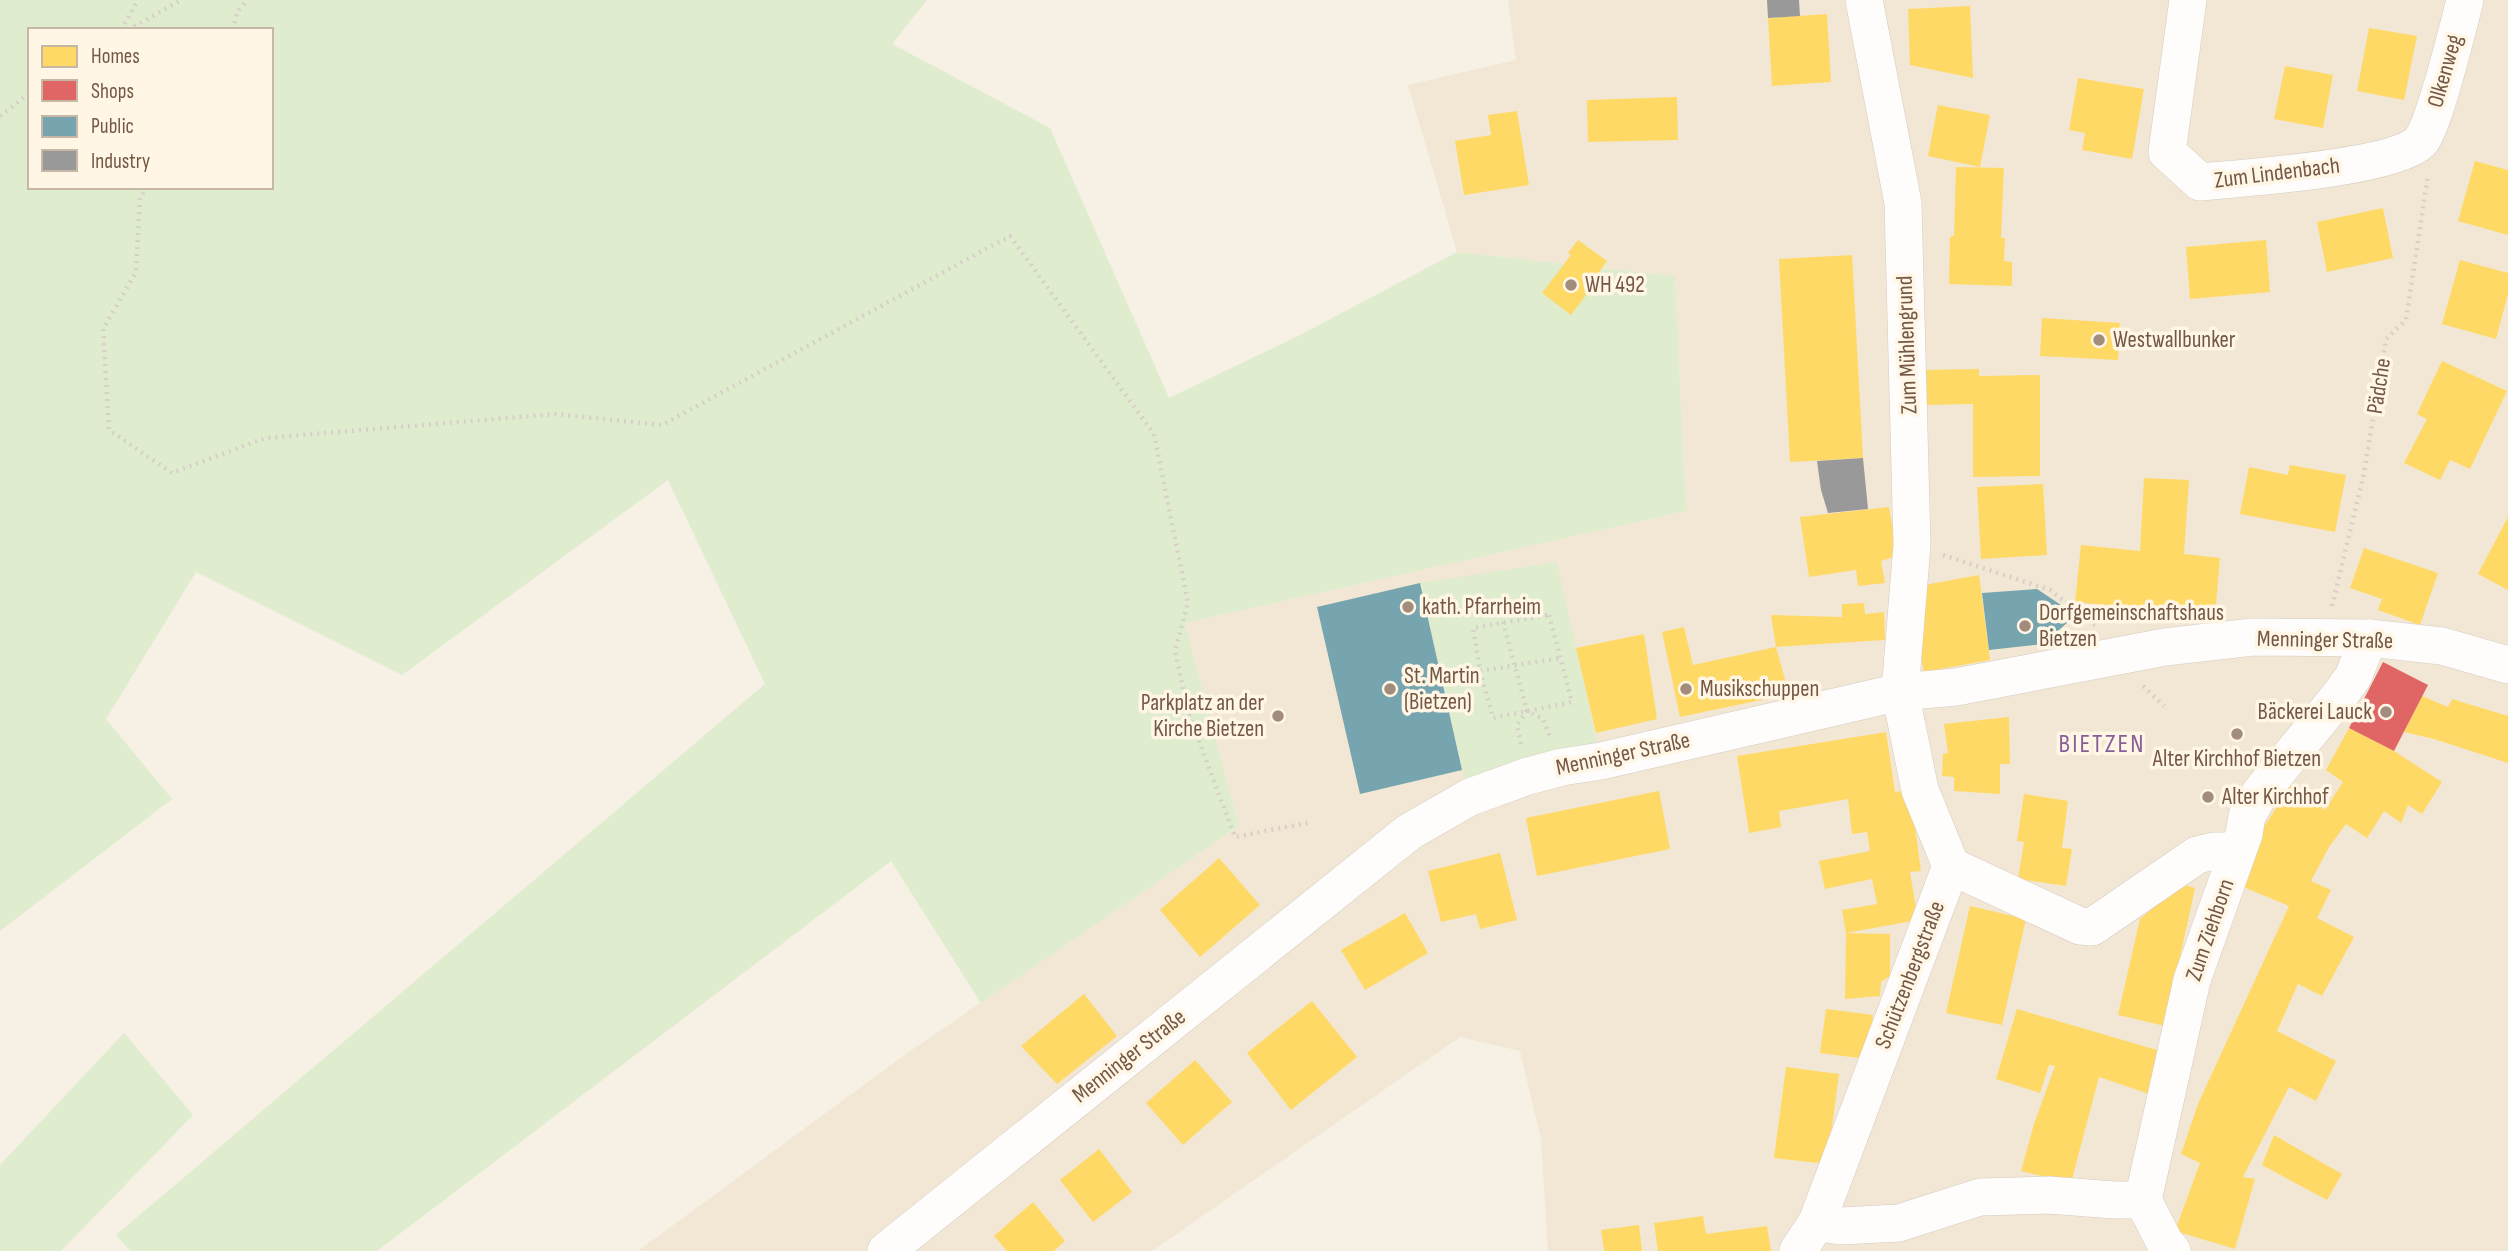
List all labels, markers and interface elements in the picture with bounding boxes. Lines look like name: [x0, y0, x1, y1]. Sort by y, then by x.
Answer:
legend: [28, 28, 273, 189]
street label: Olkenweg: [2421, 31, 2469, 111]
text: Homes: [91, 44, 140, 69]
text: Shops: [91, 79, 134, 104]
text: Public: [91, 114, 134, 139]
text: Industry: [91, 149, 150, 174]
street label: Zum Lindenbach: [2213, 151, 2341, 195]
place label: WH 492: [1585, 271, 1645, 299]
street label: Zum Mühlengrund: [1891, 275, 1923, 415]
marker: WH 492: [1563, 277, 1579, 293]
place label: Westwallbunker: [2113, 326, 2236, 354]
marker: Westwallbunker: [2091, 332, 2107, 348]
street label: Pädche: [2361, 356, 2397, 416]
place label: kath. Pfarrheim: [1422, 593, 1541, 621]
marker: kath. Pfarrheim: [1400, 599, 1416, 615]
place label: Dorfgemeinschaftshaus Bietzen: [2039, 599, 2224, 653]
marker: Dorfgemeinschaftshaus Bietzen: [2017, 618, 2033, 634]
street label: Menninger Straße: [2257, 625, 2393, 655]
place label: St. Martin (Bietzen): [1404, 662, 1480, 716]
place label: Musikschuppen: [1700, 675, 1819, 703]
marker: St. Martin (Bietzen): [1382, 681, 1398, 697]
marker: Musikschuppen: [1678, 681, 1694, 697]
place label: Parkplatz an der Kirche Bietzen: [1141, 689, 1264, 743]
place label: Bäckerei Lauck: [2258, 698, 2372, 726]
marker: Bäckerei Lauck: [2378, 704, 2394, 720]
marker: Parkplatz an der Kirche Bietzen: [1270, 708, 1286, 724]
street label: Menninger Straße: [1553, 726, 1693, 782]
marker: Alter Kirchhof Bietzen: [2229, 726, 2245, 742]
district label: BIETZEN: [2059, 729, 2145, 760]
place label: Alter Kirchhof Bietzen: [2152, 745, 2321, 773]
place label: Alter Kirchhof: [2221, 783, 2329, 811]
marker: Alter Kirchhof: [2200, 789, 2216, 805]
street label: Zum Ziehborn: [2180, 875, 2240, 985]
street label: Schützenbergstraße: [1869, 897, 1951, 1053]
street label: Menninger Straße: [1067, 1003, 1191, 1109]

